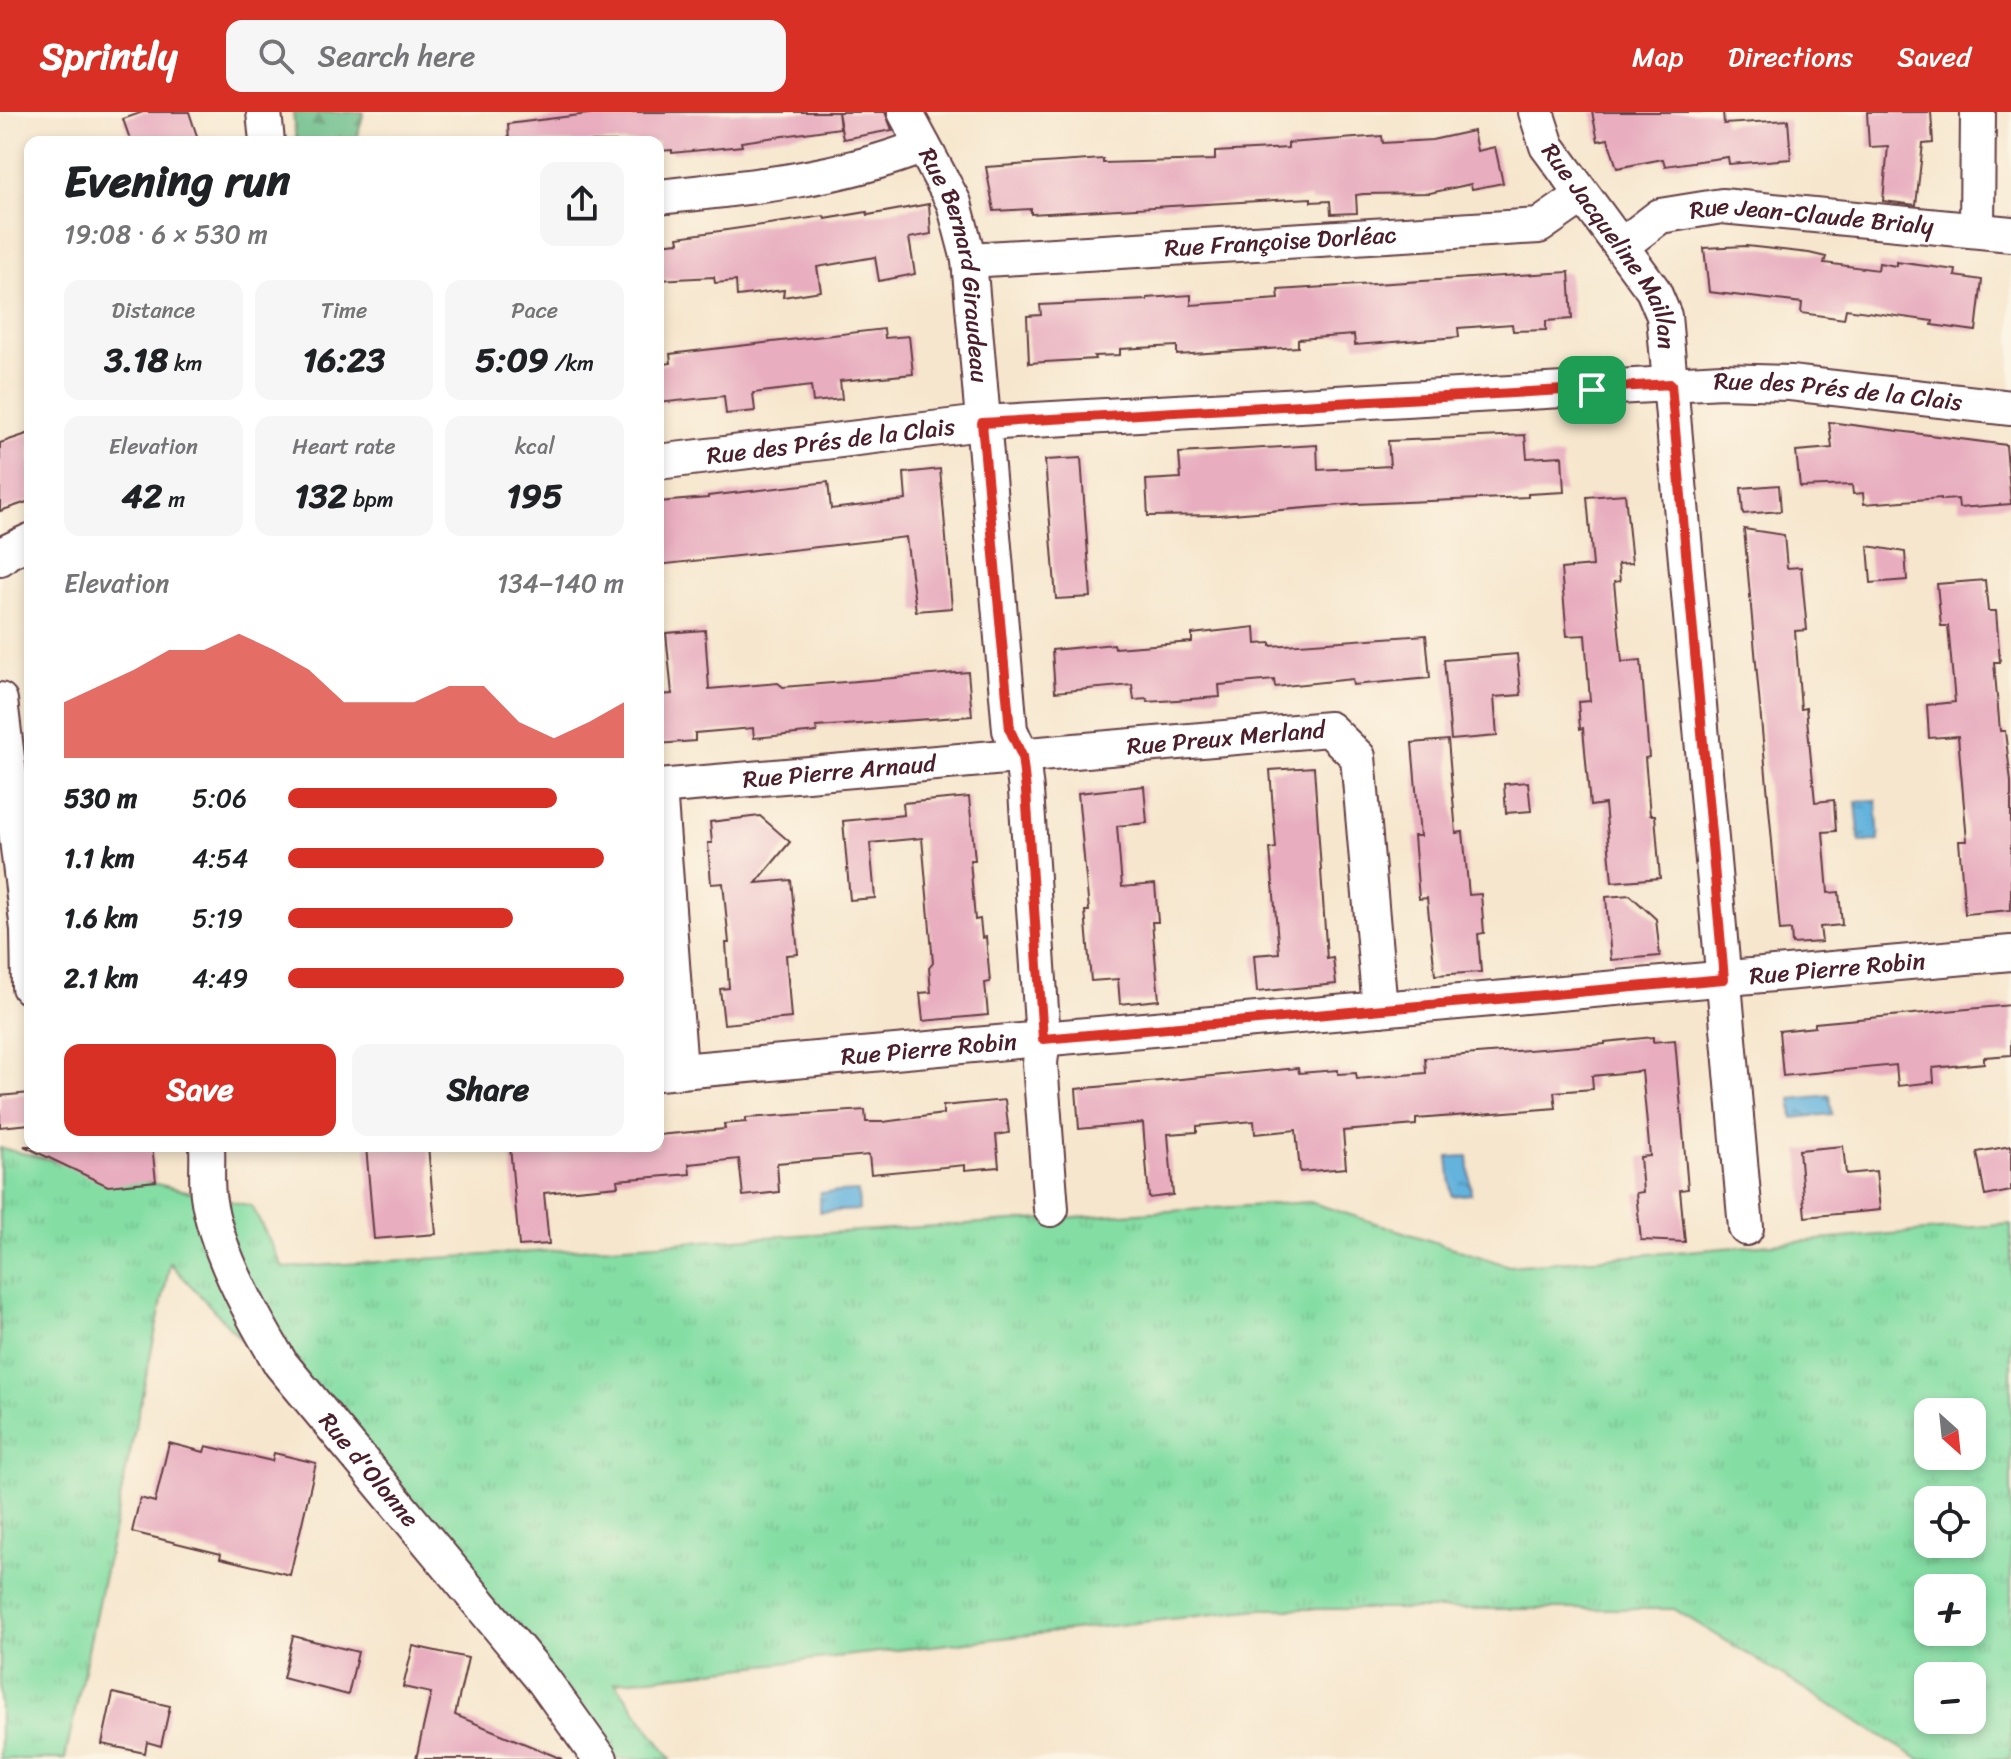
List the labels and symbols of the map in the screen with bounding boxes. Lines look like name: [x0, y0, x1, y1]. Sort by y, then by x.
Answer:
street label: Rue Jacqueline Maillan: [1530, 134, 1688, 351]
street label: Rue Bernard Giraudeau: [907, 140, 1001, 385]
street label: Rue Jean-Claude Brialy: [1686, 185, 1936, 247]
street label: Rue Françoise Dorléac: [1163, 214, 1398, 269]
pin: [1558, 356, 1626, 424]
street label: Rue des Prés de la Clais: [1712, 360, 1965, 423]
street label: Rue des Prés de la Clais: [704, 405, 957, 477]
street label: Rue Preux Merland: [1125, 708, 1328, 767]
street label: Rue Pierre Arnaud: [741, 742, 939, 801]
street label: Rue Pierre Robin: [1748, 940, 1927, 997]
street label: Rue Pierre Robin: [839, 1020, 1019, 1078]
north arrow: [1914, 1398, 1986, 1470]
street label: Rue d'Olonne: [308, 1403, 430, 1537]

